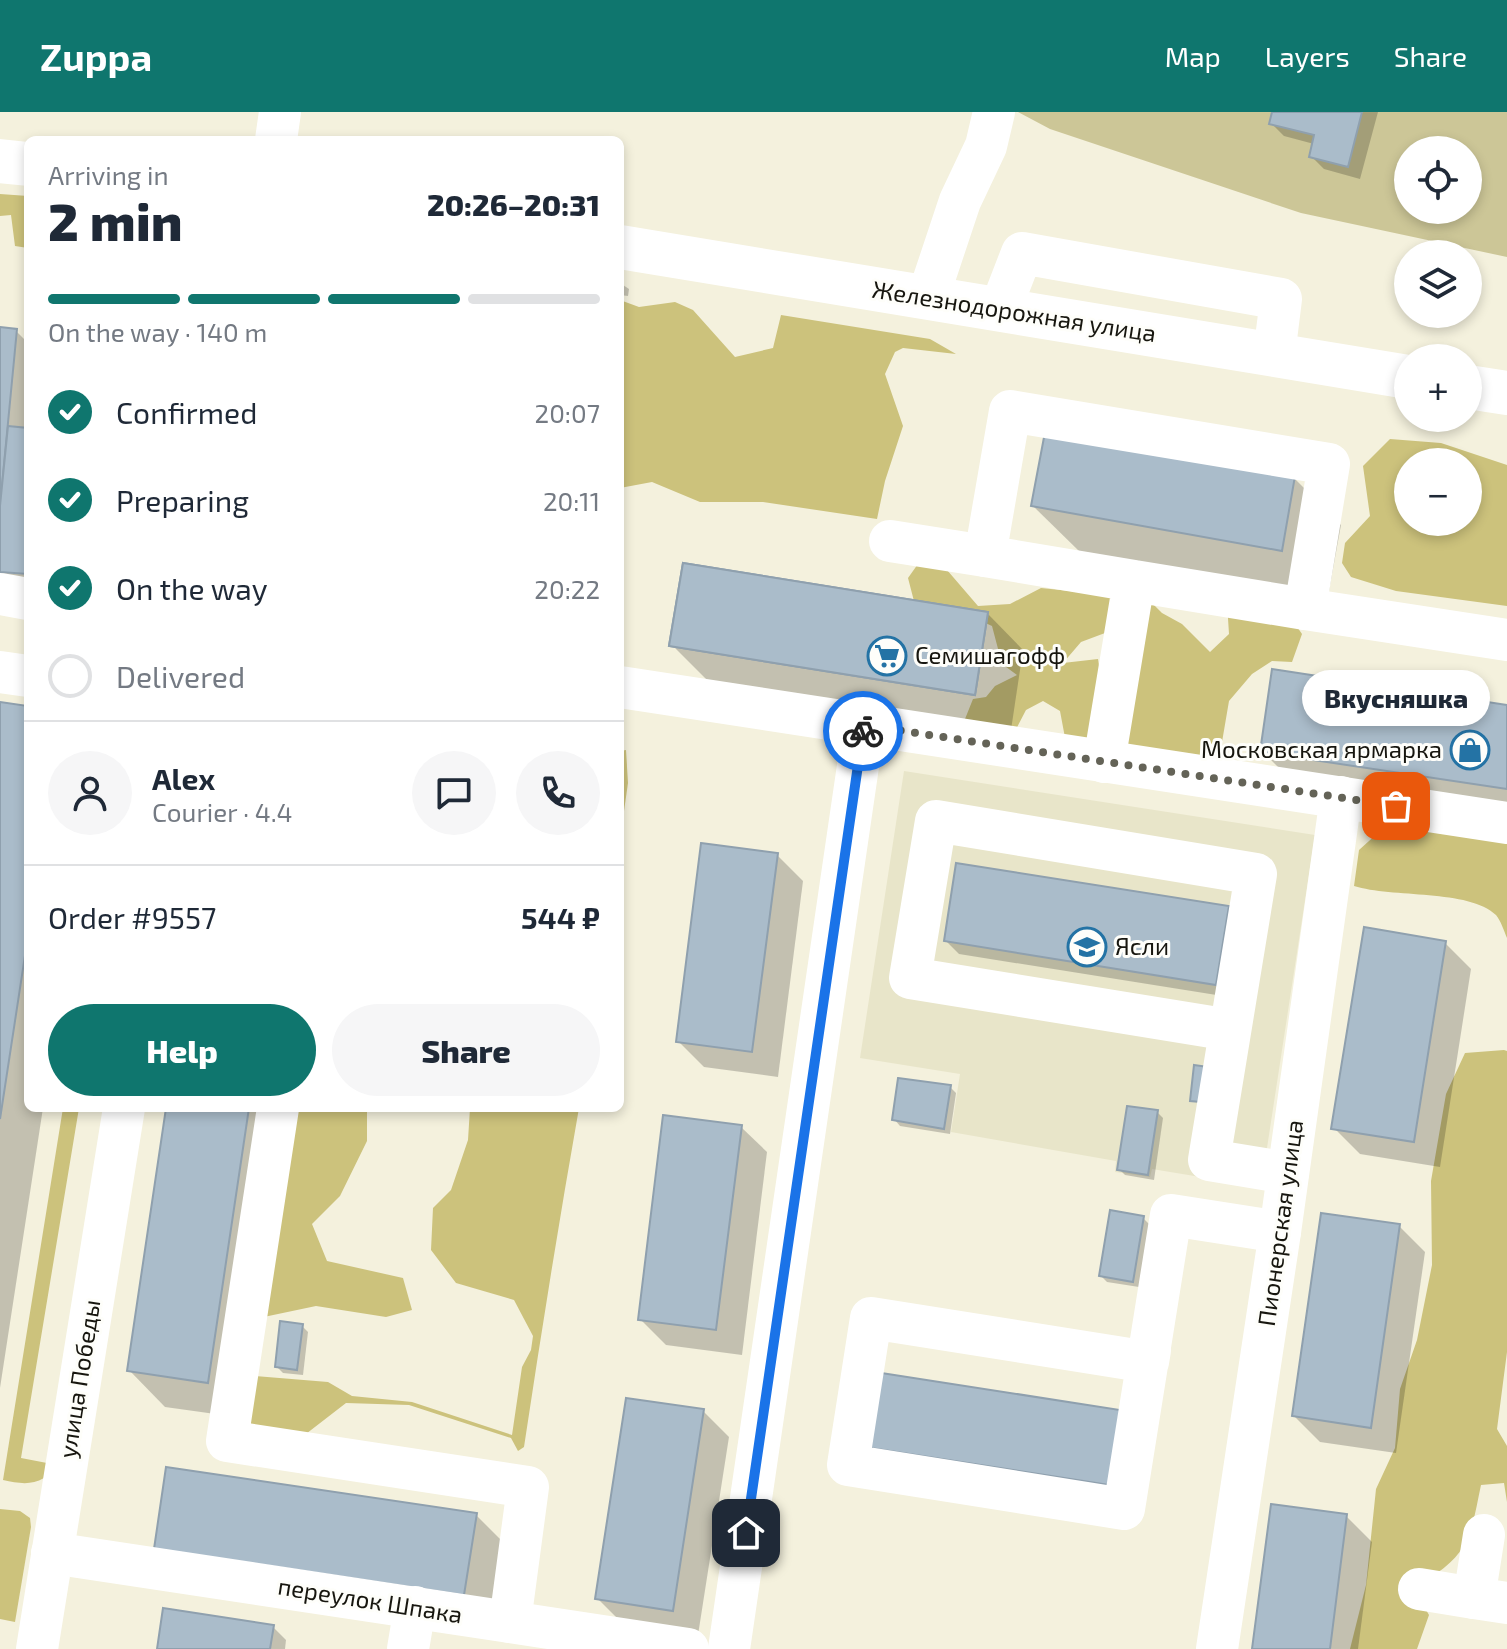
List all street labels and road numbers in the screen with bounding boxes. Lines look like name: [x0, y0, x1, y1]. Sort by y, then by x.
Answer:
street label: Железнодорожная улица: [870, 274, 1158, 348]
street label: Пионерская улица: [1251, 1118, 1309, 1328]
street label: улица Победы: [52, 1297, 106, 1460]
street label: переулок Шпака: [276, 1571, 465, 1629]

